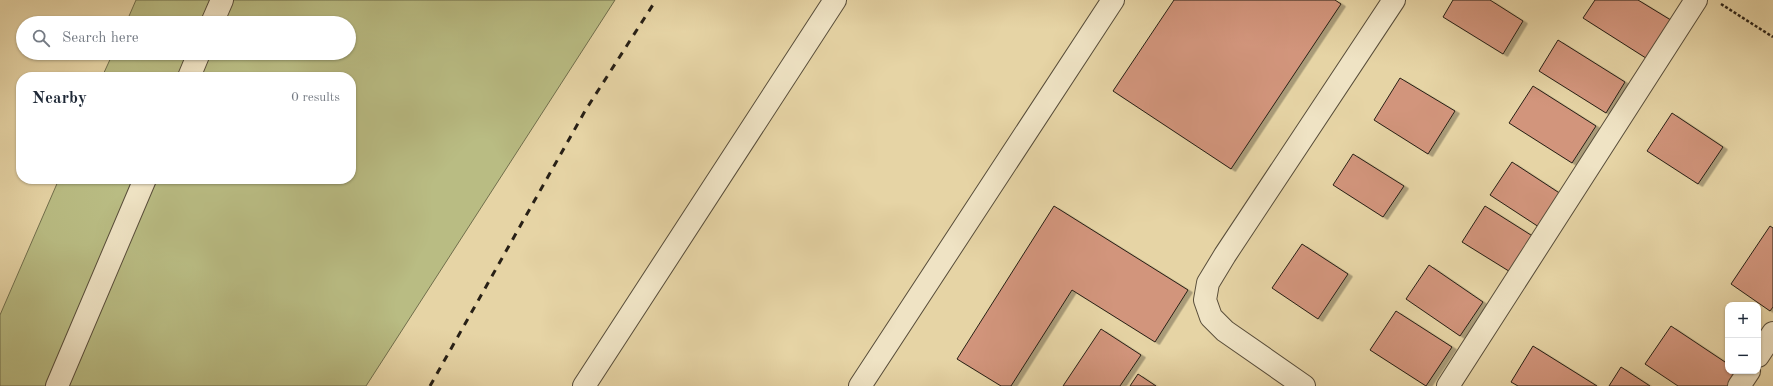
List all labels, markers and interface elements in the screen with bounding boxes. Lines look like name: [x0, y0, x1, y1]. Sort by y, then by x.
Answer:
search box: [16, 16, 356, 60]
icon: search: [30, 27, 52, 49]
text: Search here: [62, 31, 139, 46]
text: Nearby: [32, 90, 87, 107]
text: 0 results: [291, 91, 340, 104]
map controls: [1725, 302, 1761, 374]
button: +: [1725, 302, 1761, 338]
button: −: [1725, 338, 1761, 374]

